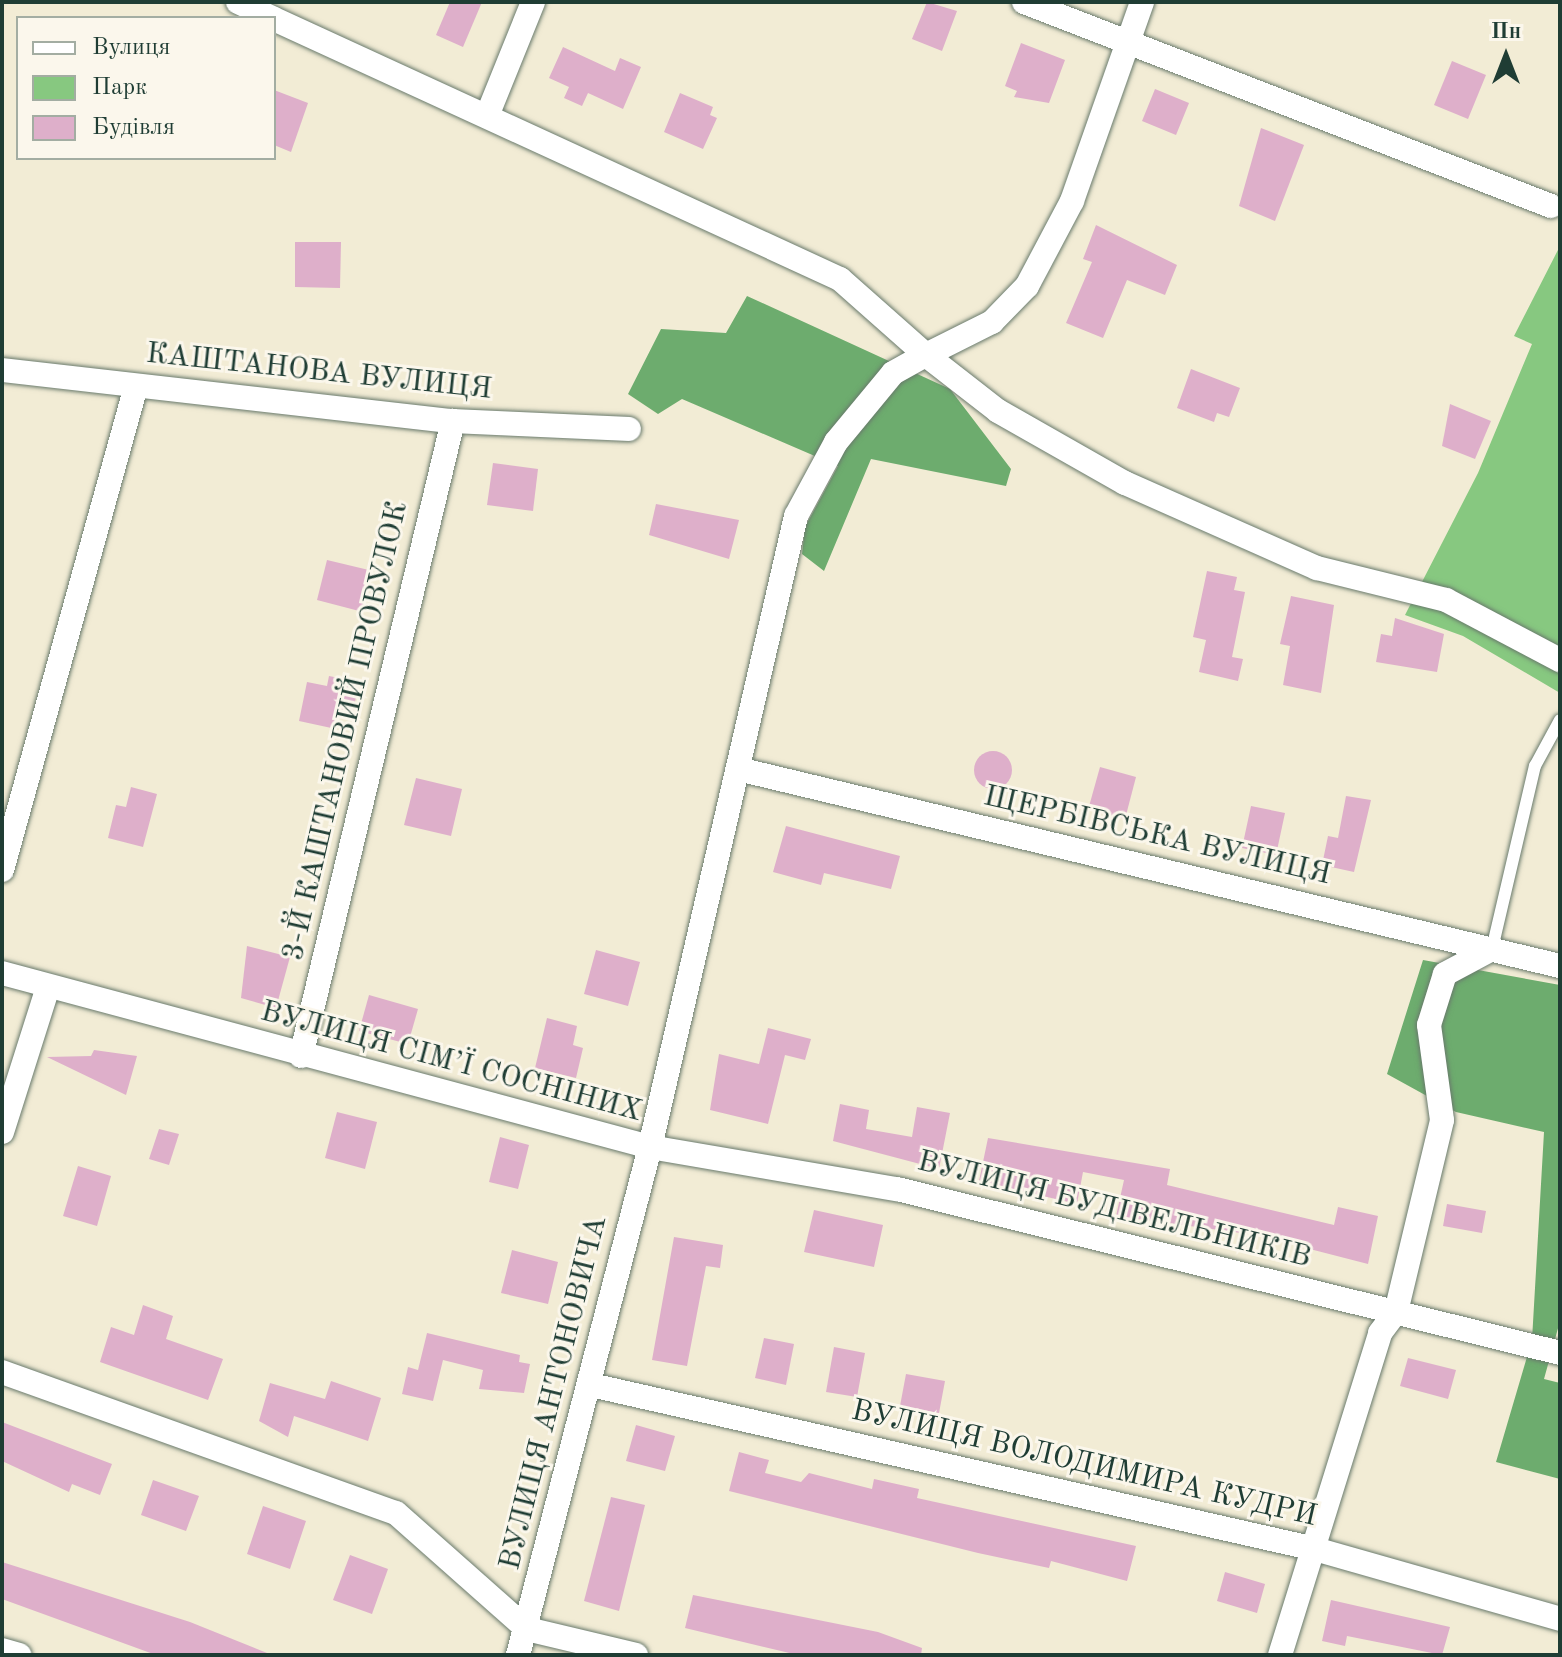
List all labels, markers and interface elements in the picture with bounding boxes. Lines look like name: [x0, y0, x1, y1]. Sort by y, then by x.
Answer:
legend: [16, 16, 276, 160]
north arrow: [1466, 16, 1546, 96]
text: Пн: [1491, 21, 1521, 43]
text: Вулиця: [92, 36, 171, 60]
text: Парк: [92, 76, 147, 100]
text: Будівля: [92, 116, 175, 140]
street label: КАШТАНОВА ВУЛИЦЯ: [144, 336, 494, 408]
street label: 3-Й КАШТАНОВИЙ ПРОВУЛОК: [276, 498, 416, 964]
street label: ЩЕРБІВСЬКА ВУЛИЦЯ: [980, 779, 1334, 893]
street label: ВУЛИЦЯ СІМ’Ї СОСНІНИХ: [256, 994, 646, 1130]
street label: ВУЛИЦЯ БУДІВЕЛЬНИКІВ: [913, 1144, 1315, 1276]
street label: ВУЛИЦЯ АНТОНОВИЧА: [493, 1212, 615, 1574]
street label: ВУЛИЦЯ ВОЛОДИМИРА КУДРИ: [848, 1393, 1320, 1535]

